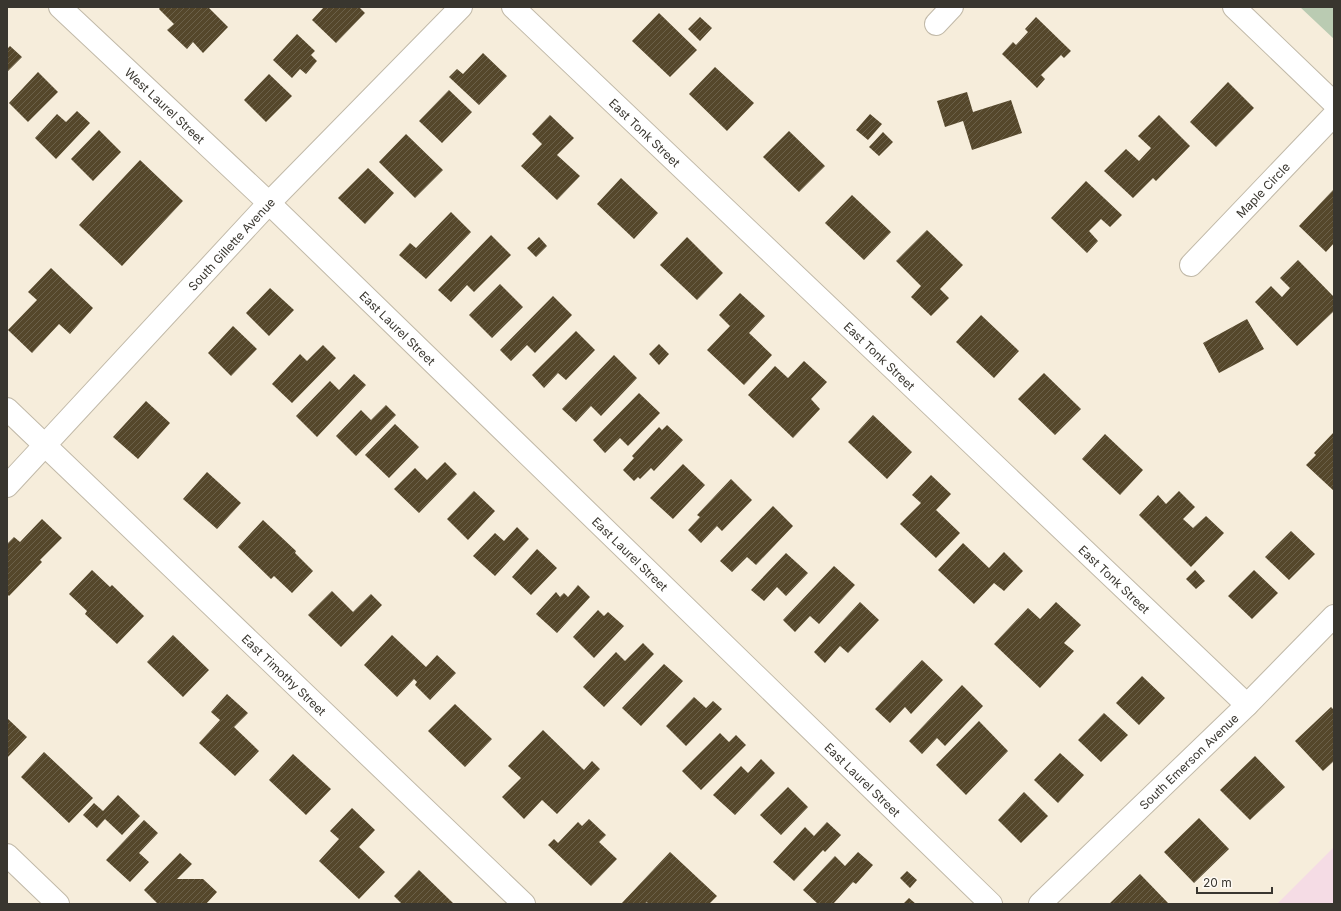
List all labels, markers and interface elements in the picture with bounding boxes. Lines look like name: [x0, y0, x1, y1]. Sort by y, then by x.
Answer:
street label: West Laurel Street: [122, 64, 208, 147]
street label: East Tonk Street: [606, 95, 684, 170]
street label: Maple Circle: [1233, 159, 1293, 221]
street label: South Gillette Avenue: [185, 194, 278, 293]
street label: East Laurel Street: [357, 288, 439, 368]
street label: East Tonk Street: [841, 318, 918, 393]
street label: East Laurel Street: [589, 514, 671, 594]
street label: East Tonk Street: [1076, 542, 1153, 616]
street label: East Timothy Street: [239, 631, 330, 718]
street label: South Emerson Avenue: [1136, 710, 1241, 812]
street label: East Laurel Street: [822, 739, 904, 820]
scale bar: [1197, 869, 1272, 895]
text: 20 m: [1203, 875, 1232, 890]

